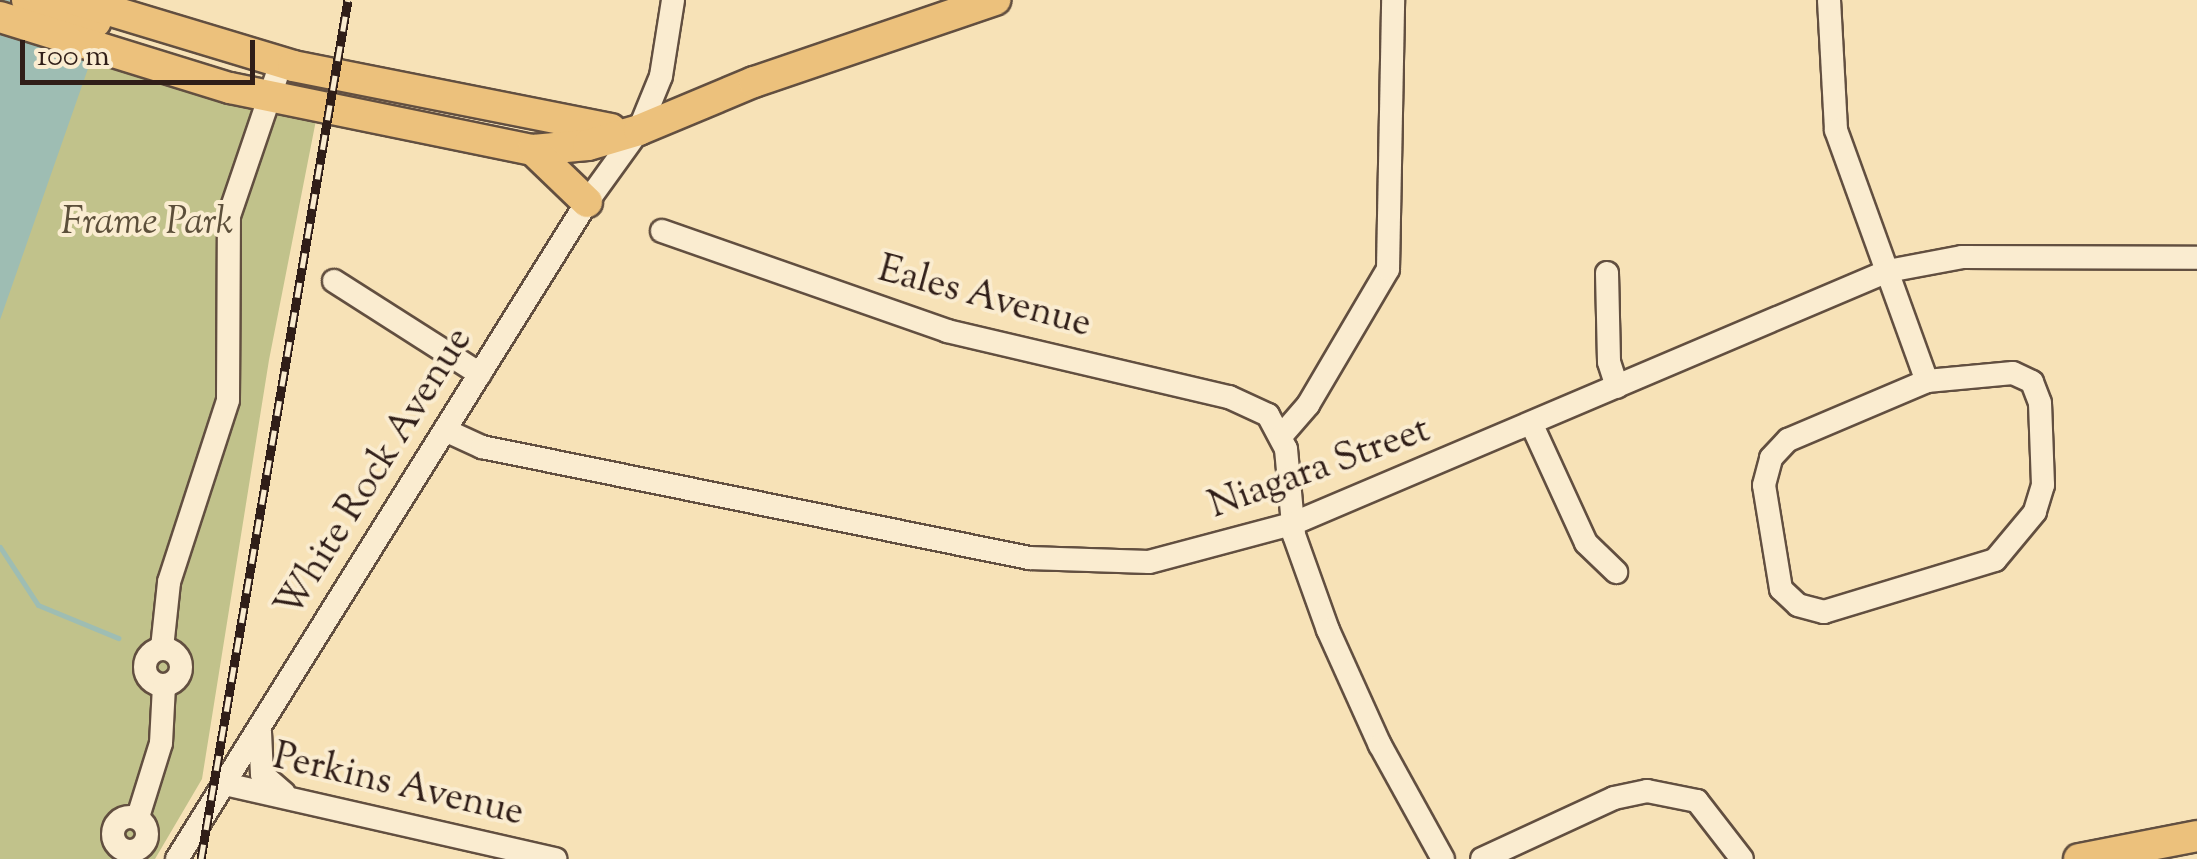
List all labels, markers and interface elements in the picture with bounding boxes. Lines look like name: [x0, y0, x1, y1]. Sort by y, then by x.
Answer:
scale bar: [25, 20, 260, 82]
text: 100 m: [37, 36, 110, 79]
park label: Frame Park: [61, 202, 233, 248]
street label: Eales Avenue: [873, 249, 1095, 349]
street label: White Rock Avenue: [268, 320, 484, 628]
street label: Niagara Street: [1203, 409, 1437, 531]
street label: Perkins Avenue: [268, 736, 528, 838]

